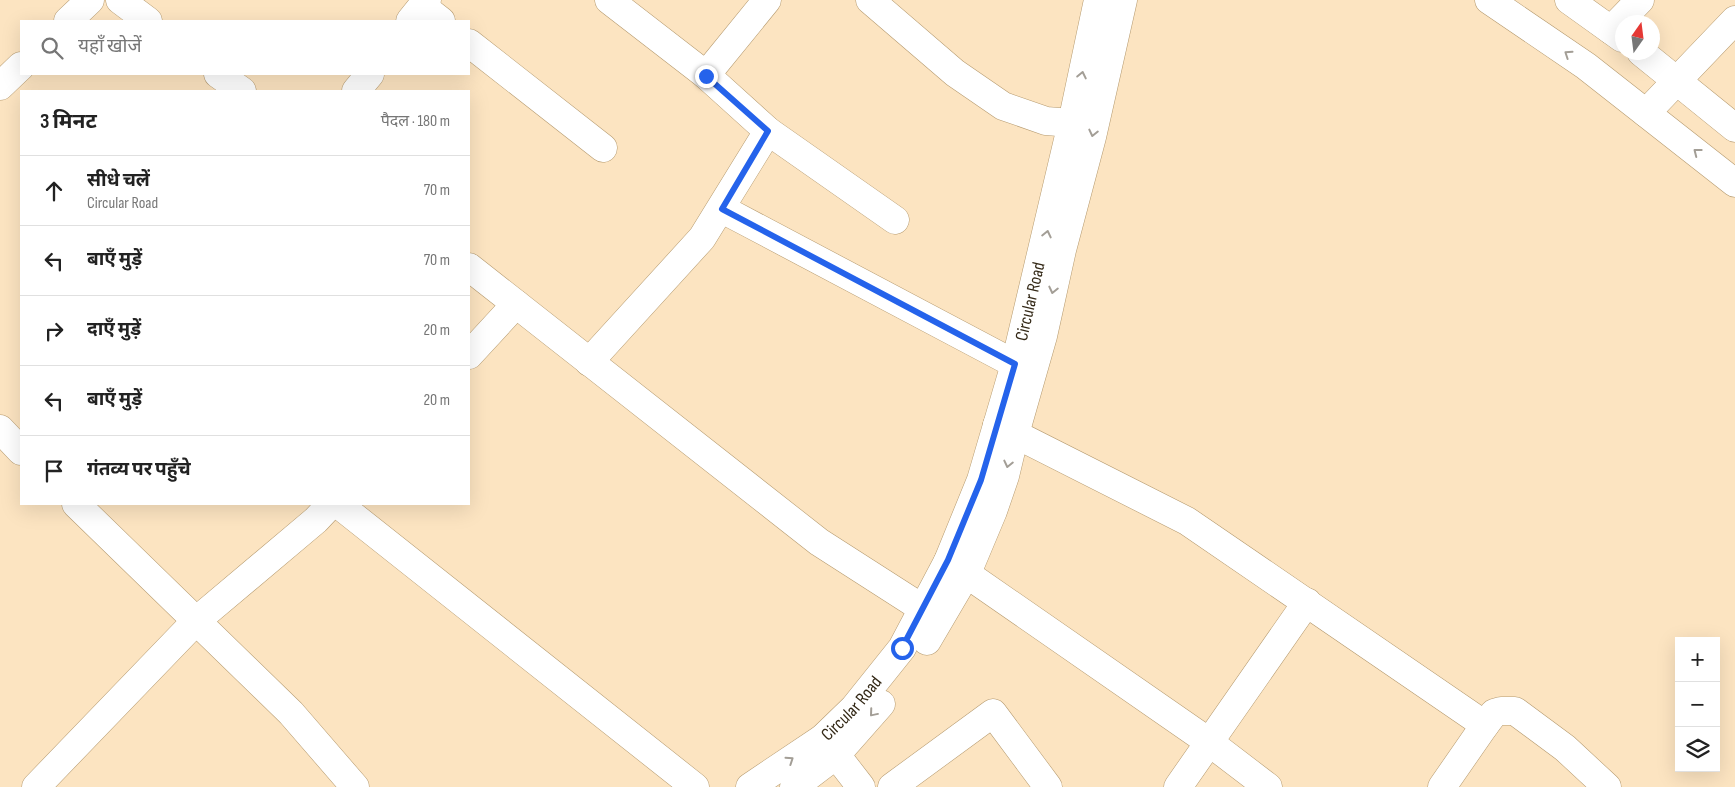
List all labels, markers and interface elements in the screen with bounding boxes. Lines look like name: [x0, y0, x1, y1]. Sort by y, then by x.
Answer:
north arrow: [1615, 15, 1660, 60]
search box: [20, 20, 470, 75]
icon: search: [38, 34, 66, 62]
text: यहाँ खोजें: [78, 35, 142, 58]
one-way arrow: [1564, 51, 1574, 60]
route end: [695, 65, 718, 88]
one-way arrow: [1077, 71, 1087, 80]
text: 3 मिनट: [40, 109, 97, 134]
text: पैदल · 180 m: [381, 112, 450, 131]
one-way arrow: [1088, 128, 1099, 137]
one-way arrow: [1694, 150, 1703, 158]
text: सीधे चलें: [87, 169, 150, 192]
icon: ahead: [40, 177, 68, 205]
text: 70 m: [424, 181, 450, 200]
text: Circular Road: [87, 194, 158, 213]
one-way arrow: [1041, 229, 1052, 238]
icon: left: [40, 247, 68, 275]
text: बाएँ मुड़ें: [87, 248, 142, 271]
text: 70 m: [424, 251, 450, 270]
street label: Circular Road: [1010, 260, 1049, 343]
one-way arrow: [1048, 286, 1059, 295]
icon: right: [40, 317, 68, 345]
text: दाएँ मुड़ें: [87, 318, 141, 341]
text: 20 m: [423, 321, 450, 340]
icon: left: [40, 387, 68, 415]
text: बाएँ मुड़ें: [87, 388, 142, 411]
text: 20 m: [423, 391, 450, 410]
icon: arrive: [40, 457, 68, 485]
text: गंतव्य पर पहुँचे: [87, 458, 191, 481]
one-way arrow: [1003, 460, 1014, 469]
route start: [891, 637, 914, 660]
map controls: [1675, 637, 1720, 772]
button: +: [1675, 637, 1720, 682]
street label: Circular Road: [816, 672, 886, 745]
button: −: [1675, 682, 1720, 727]
one-way arrow: [870, 707, 879, 716]
button: layers: [1675, 727, 1720, 772]
one-way arrow: [785, 757, 794, 766]

